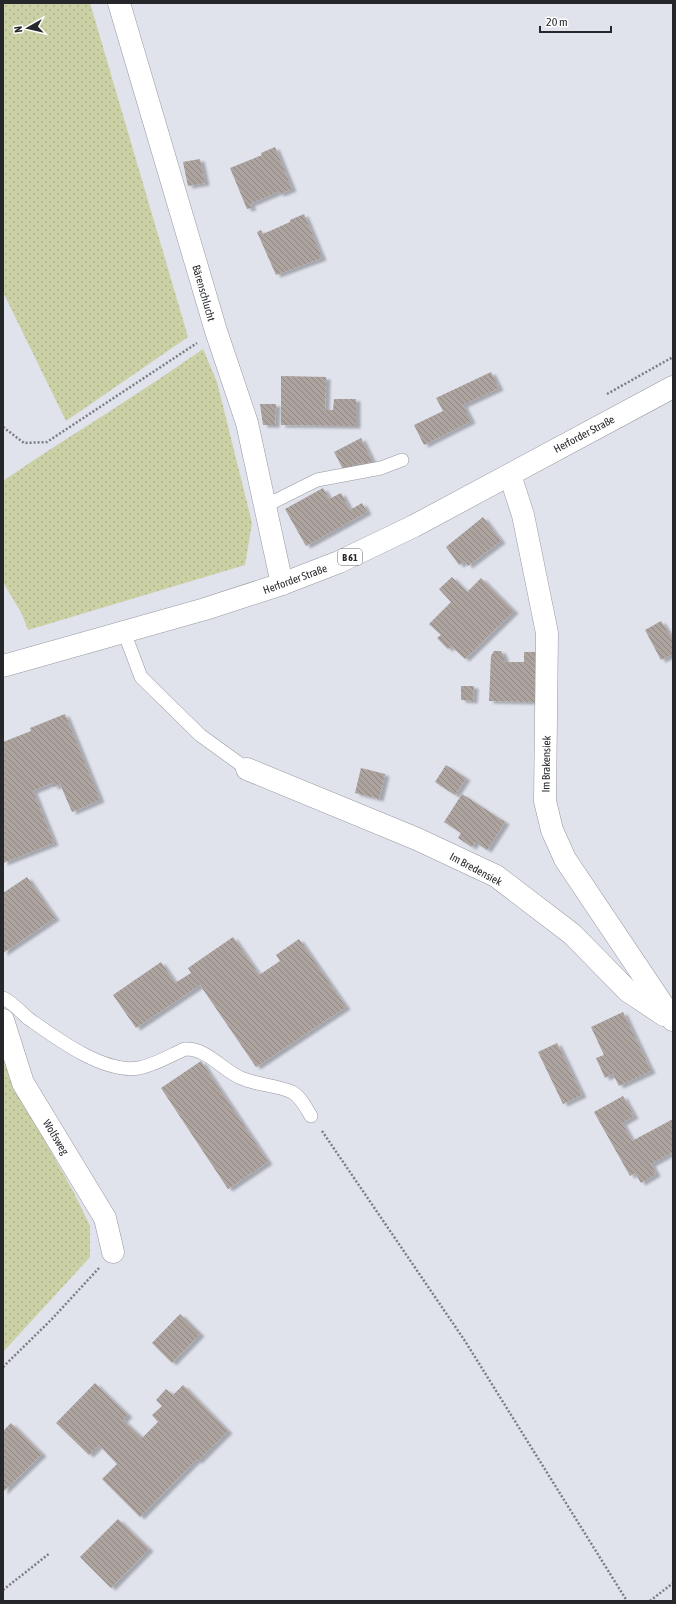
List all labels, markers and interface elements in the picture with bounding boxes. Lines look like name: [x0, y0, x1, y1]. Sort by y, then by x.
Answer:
north arrow: [8, 8, 48, 48]
scale bar: [540, 8, 611, 34]
text: 20 m: [546, 15, 568, 29]
text: N: [12, 25, 24, 33]
street label: Bärenschlucht: [190, 263, 218, 323]
street label: Herforder Straße: [552, 413, 616, 455]
road number: B 61: [338, 549, 362, 565]
street label: Herforder Straße: [261, 562, 329, 596]
street label: Im Brakensiek: [540, 735, 552, 792]
street label: Im Bredensiek: [448, 850, 504, 888]
street label: Wolfsweg: [41, 1117, 71, 1157]

